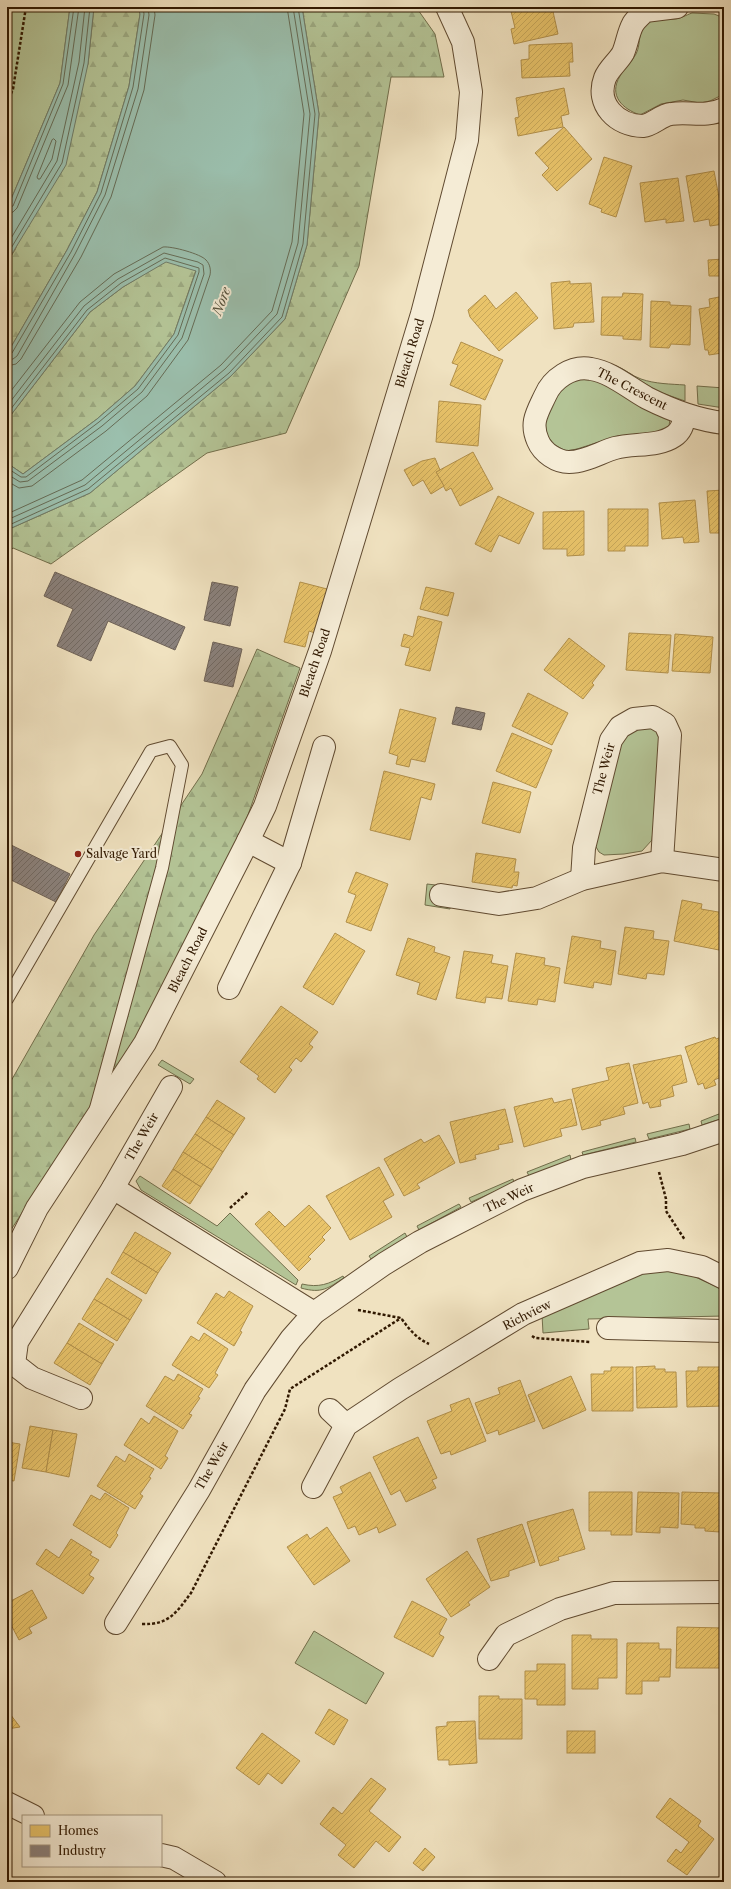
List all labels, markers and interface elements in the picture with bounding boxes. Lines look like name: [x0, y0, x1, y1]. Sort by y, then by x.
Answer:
water label: Nore: [208, 284, 234, 318]
street label: Bleach Road: [392, 316, 427, 389]
street label: The Crescent: [594, 364, 671, 413]
street label: Bleach Road: [296, 626, 333, 699]
street label: The Weir: [589, 741, 618, 797]
place label: Salvage Yard: [86, 846, 158, 861]
marker: Salvage Yard: [73, 849, 83, 859]
street label: Bleach Road: [165, 924, 211, 995]
street label: The Weir: [122, 1110, 161, 1164]
street label: The Weir: [481, 1179, 536, 1216]
street label: Richview: [500, 1295, 555, 1333]
street label: The Weir: [192, 1439, 231, 1493]
legend: [22, 1815, 162, 1867]
text: Homes: [58, 1823, 98, 1838]
text: Industry: [58, 1843, 106, 1858]

